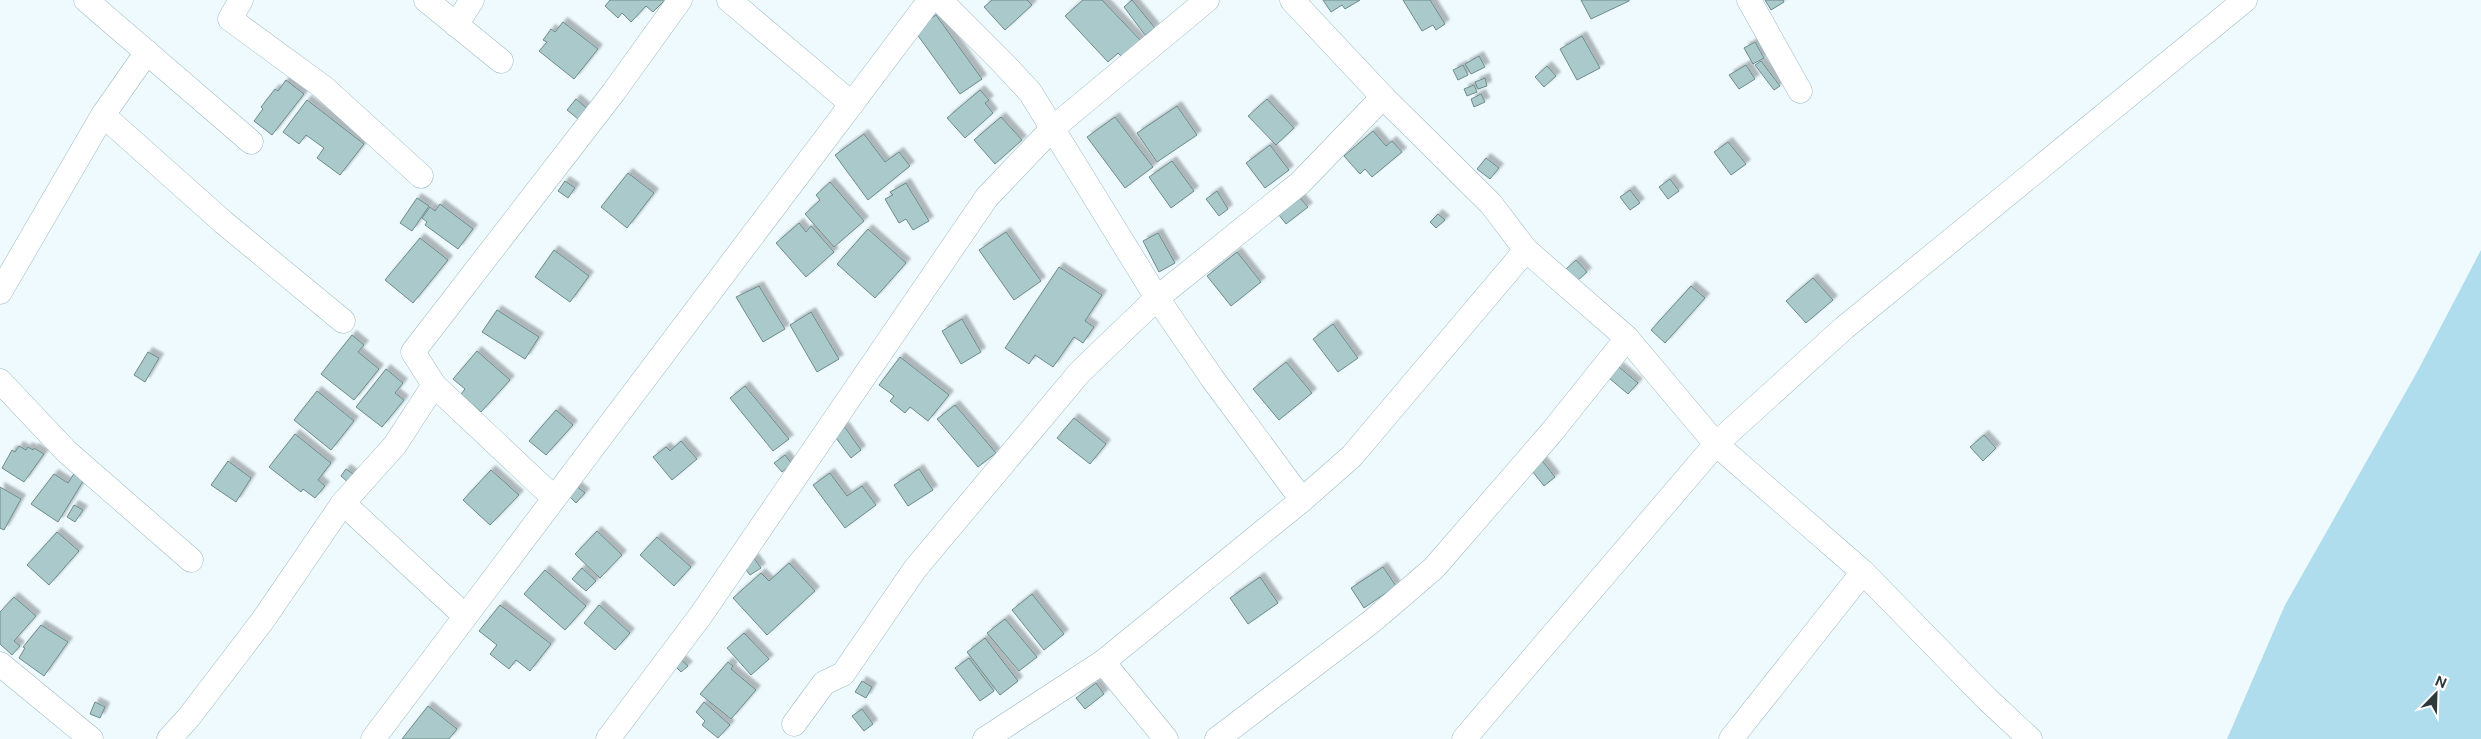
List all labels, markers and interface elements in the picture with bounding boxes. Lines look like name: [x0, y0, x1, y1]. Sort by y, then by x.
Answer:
north arrow: [2411, 669, 2461, 719]
text: N: [2433, 673, 2449, 692]

